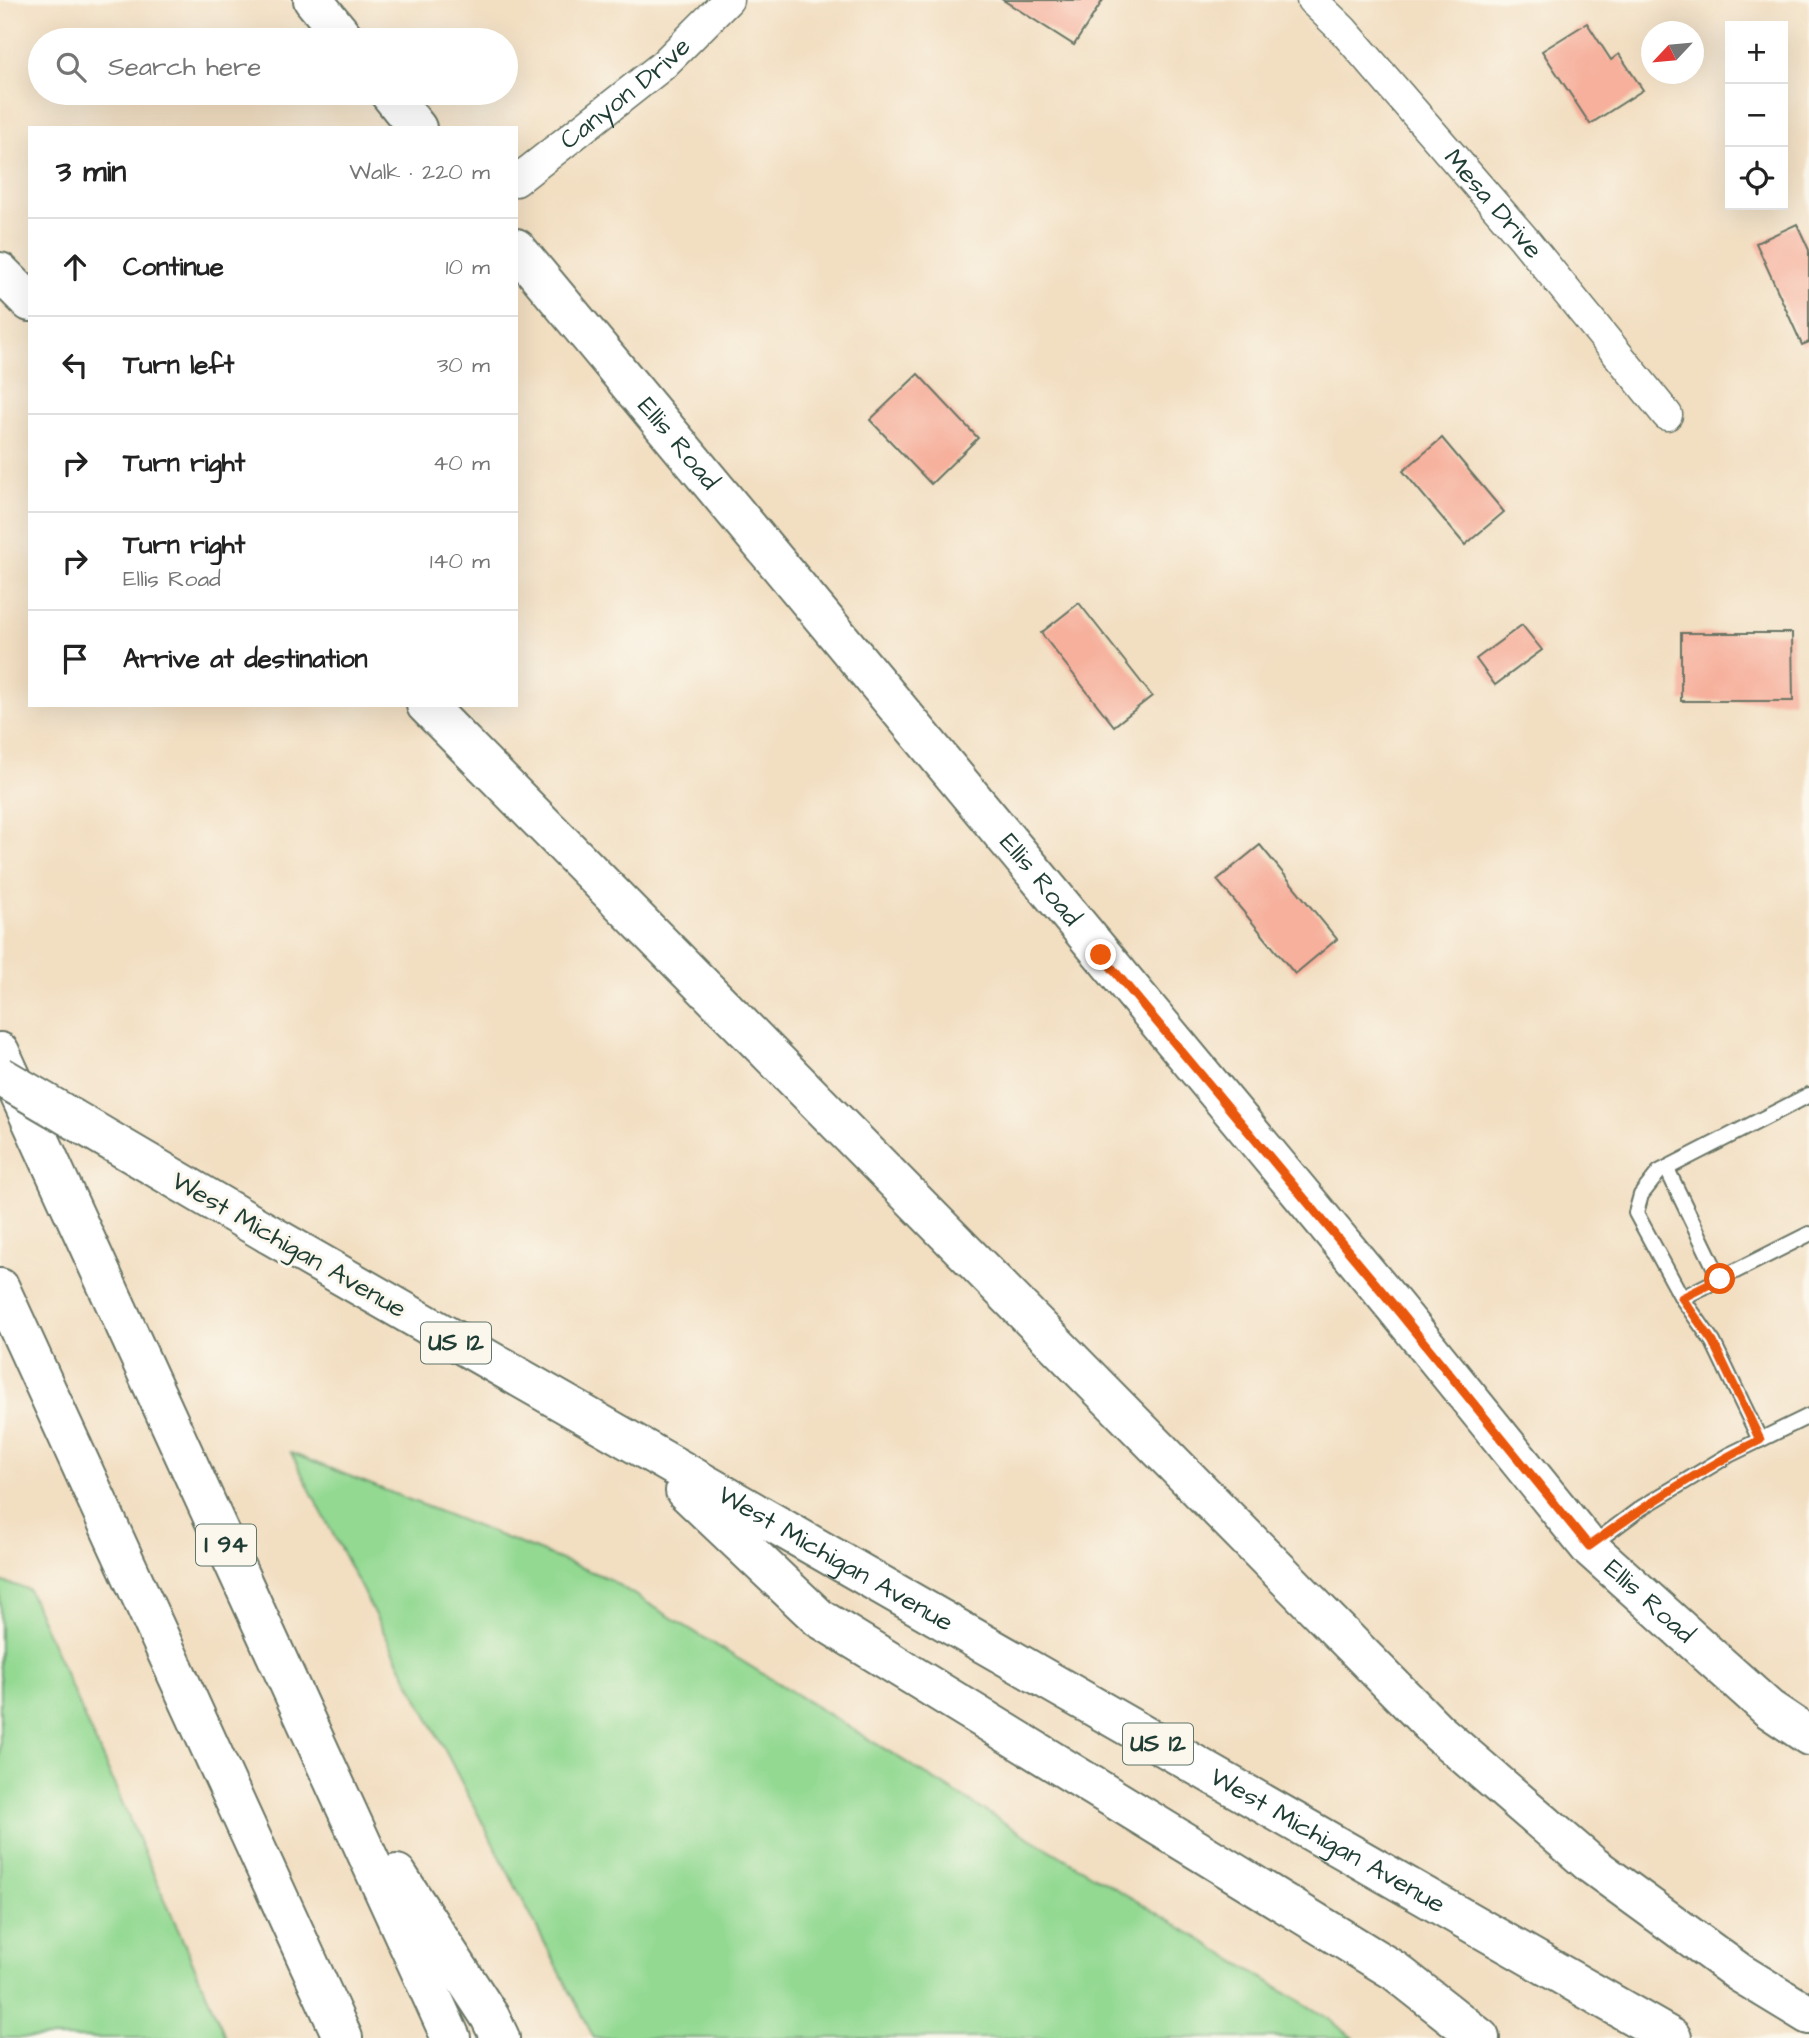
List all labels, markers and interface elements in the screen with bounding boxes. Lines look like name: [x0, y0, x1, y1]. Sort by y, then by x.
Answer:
north arrow: [1641, 21, 1704, 84]
map controls: [1725, 21, 1788, 210]
button: +: [1725, 21, 1788, 84]
search box: [28, 28, 518, 105]
street label: Canyon Drive: [552, 29, 699, 158]
icon: search: [52, 48, 90, 86]
text: Search here: [108, 49, 261, 85]
button: −: [1725, 84, 1788, 147]
street label: Mesa Drive: [1436, 141, 1551, 267]
button: locate: [1725, 147, 1788, 210]
text: 3 min: [56, 151, 126, 193]
text: Walk · 220 m: [349, 156, 490, 188]
icon: ahead: [56, 248, 94, 286]
text: Continue: [123, 249, 224, 285]
text: 10 m: [445, 251, 490, 283]
icon: left: [56, 346, 94, 384]
text: Turn left: [123, 347, 234, 383]
text: 30 m: [437, 349, 490, 381]
street label: Ellis Road: [629, 389, 727, 498]
icon: right: [56, 444, 94, 482]
text: Turn right: [123, 445, 245, 481]
text: 40 m: [433, 447, 490, 479]
text: Turn right: [123, 527, 245, 563]
icon: right: [56, 542, 94, 580]
text: 140 m: [430, 545, 490, 577]
text: Ellis Road: [123, 563, 221, 595]
icon: arrive: [56, 640, 94, 678]
text: Arrive at destination: [123, 641, 368, 677]
street label: Ellis Road: [991, 826, 1090, 934]
route end: [1085, 939, 1116, 970]
street label: West Michigan Avenue: [164, 1163, 413, 1329]
route start: [1704, 1263, 1735, 1294]
road number: US 12: [421, 1322, 491, 1364]
street label: West Michigan Avenue: [711, 1477, 960, 1640]
road number: I 94: [196, 1525, 256, 1566]
street label: Ellis Road: [1596, 1551, 1703, 1652]
road number: US 12: [1123, 1724, 1193, 1764]
street label: West Michigan Avenue: [1203, 1759, 1452, 1922]

